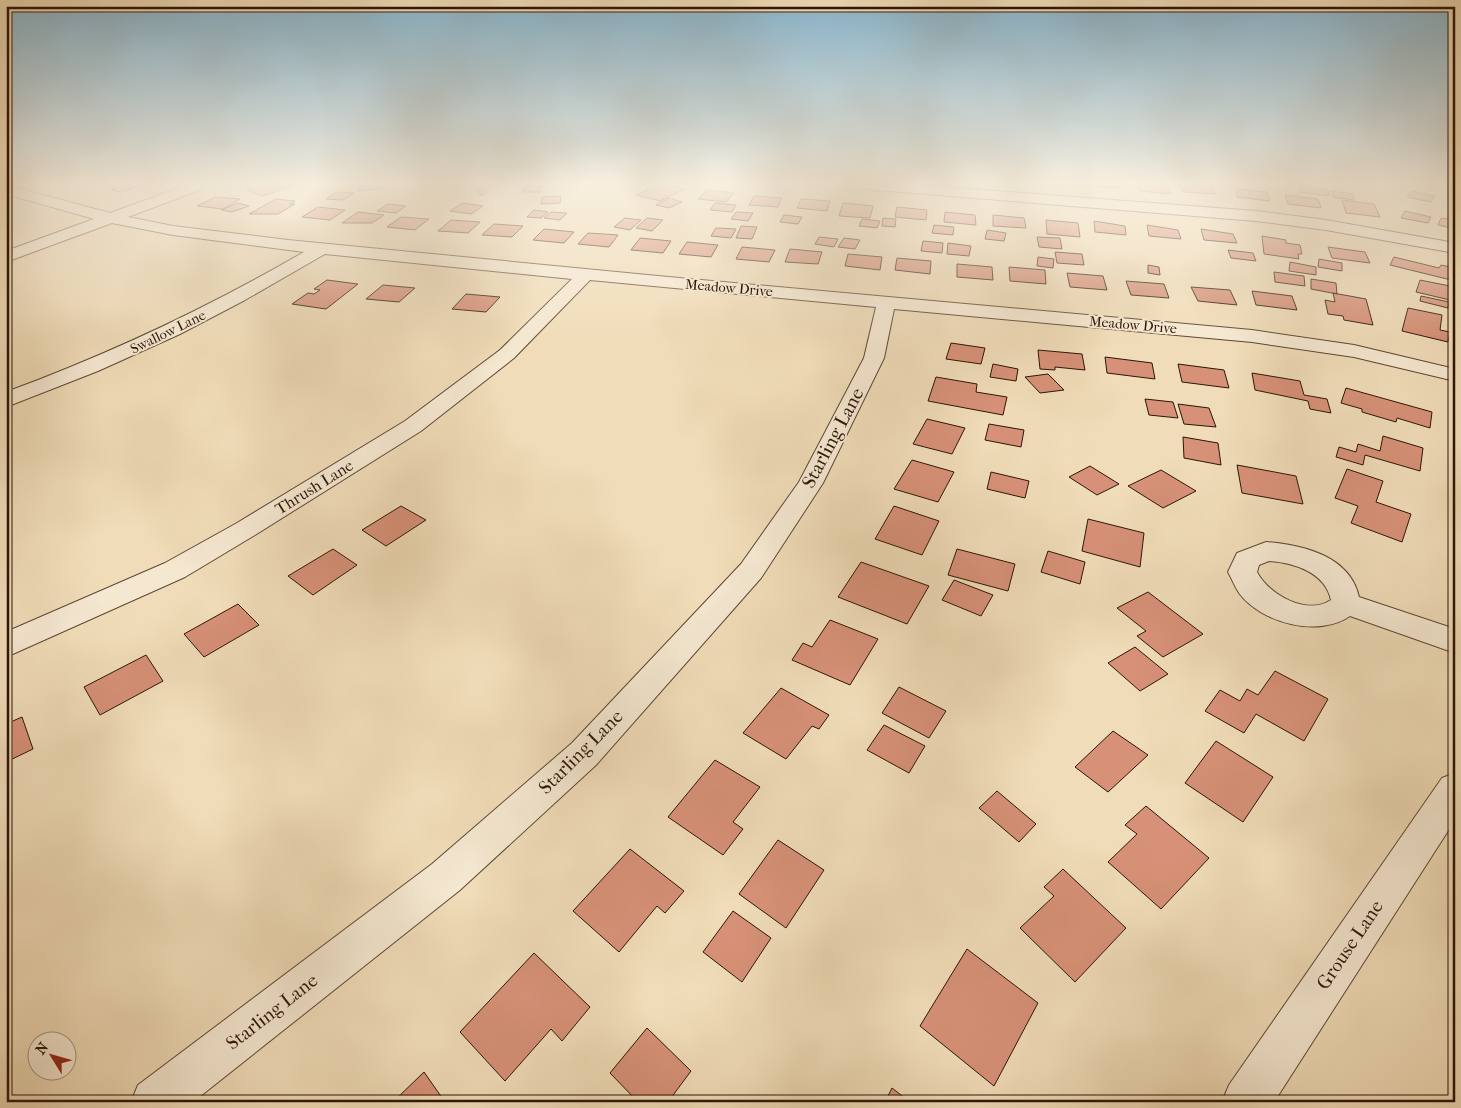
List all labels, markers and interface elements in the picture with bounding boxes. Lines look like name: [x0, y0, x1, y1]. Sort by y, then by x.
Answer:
street label: Meadow Drive: [684, 276, 774, 300]
street label: Swallow Lane: [128, 306, 208, 358]
street label: Meadow Drive: [1088, 313, 1178, 337]
street label: Starling Lane: [797, 384, 869, 492]
street label: Thrush Lane: [271, 455, 357, 519]
street label: Starling Lane: [534, 705, 628, 799]
street label: Grouse Lane: [1312, 896, 1388, 994]
street label: Starling Lane: [222, 969, 322, 1055]
north arrow: [28, 1030, 78, 1080]
text: N: [32, 1039, 52, 1058]

